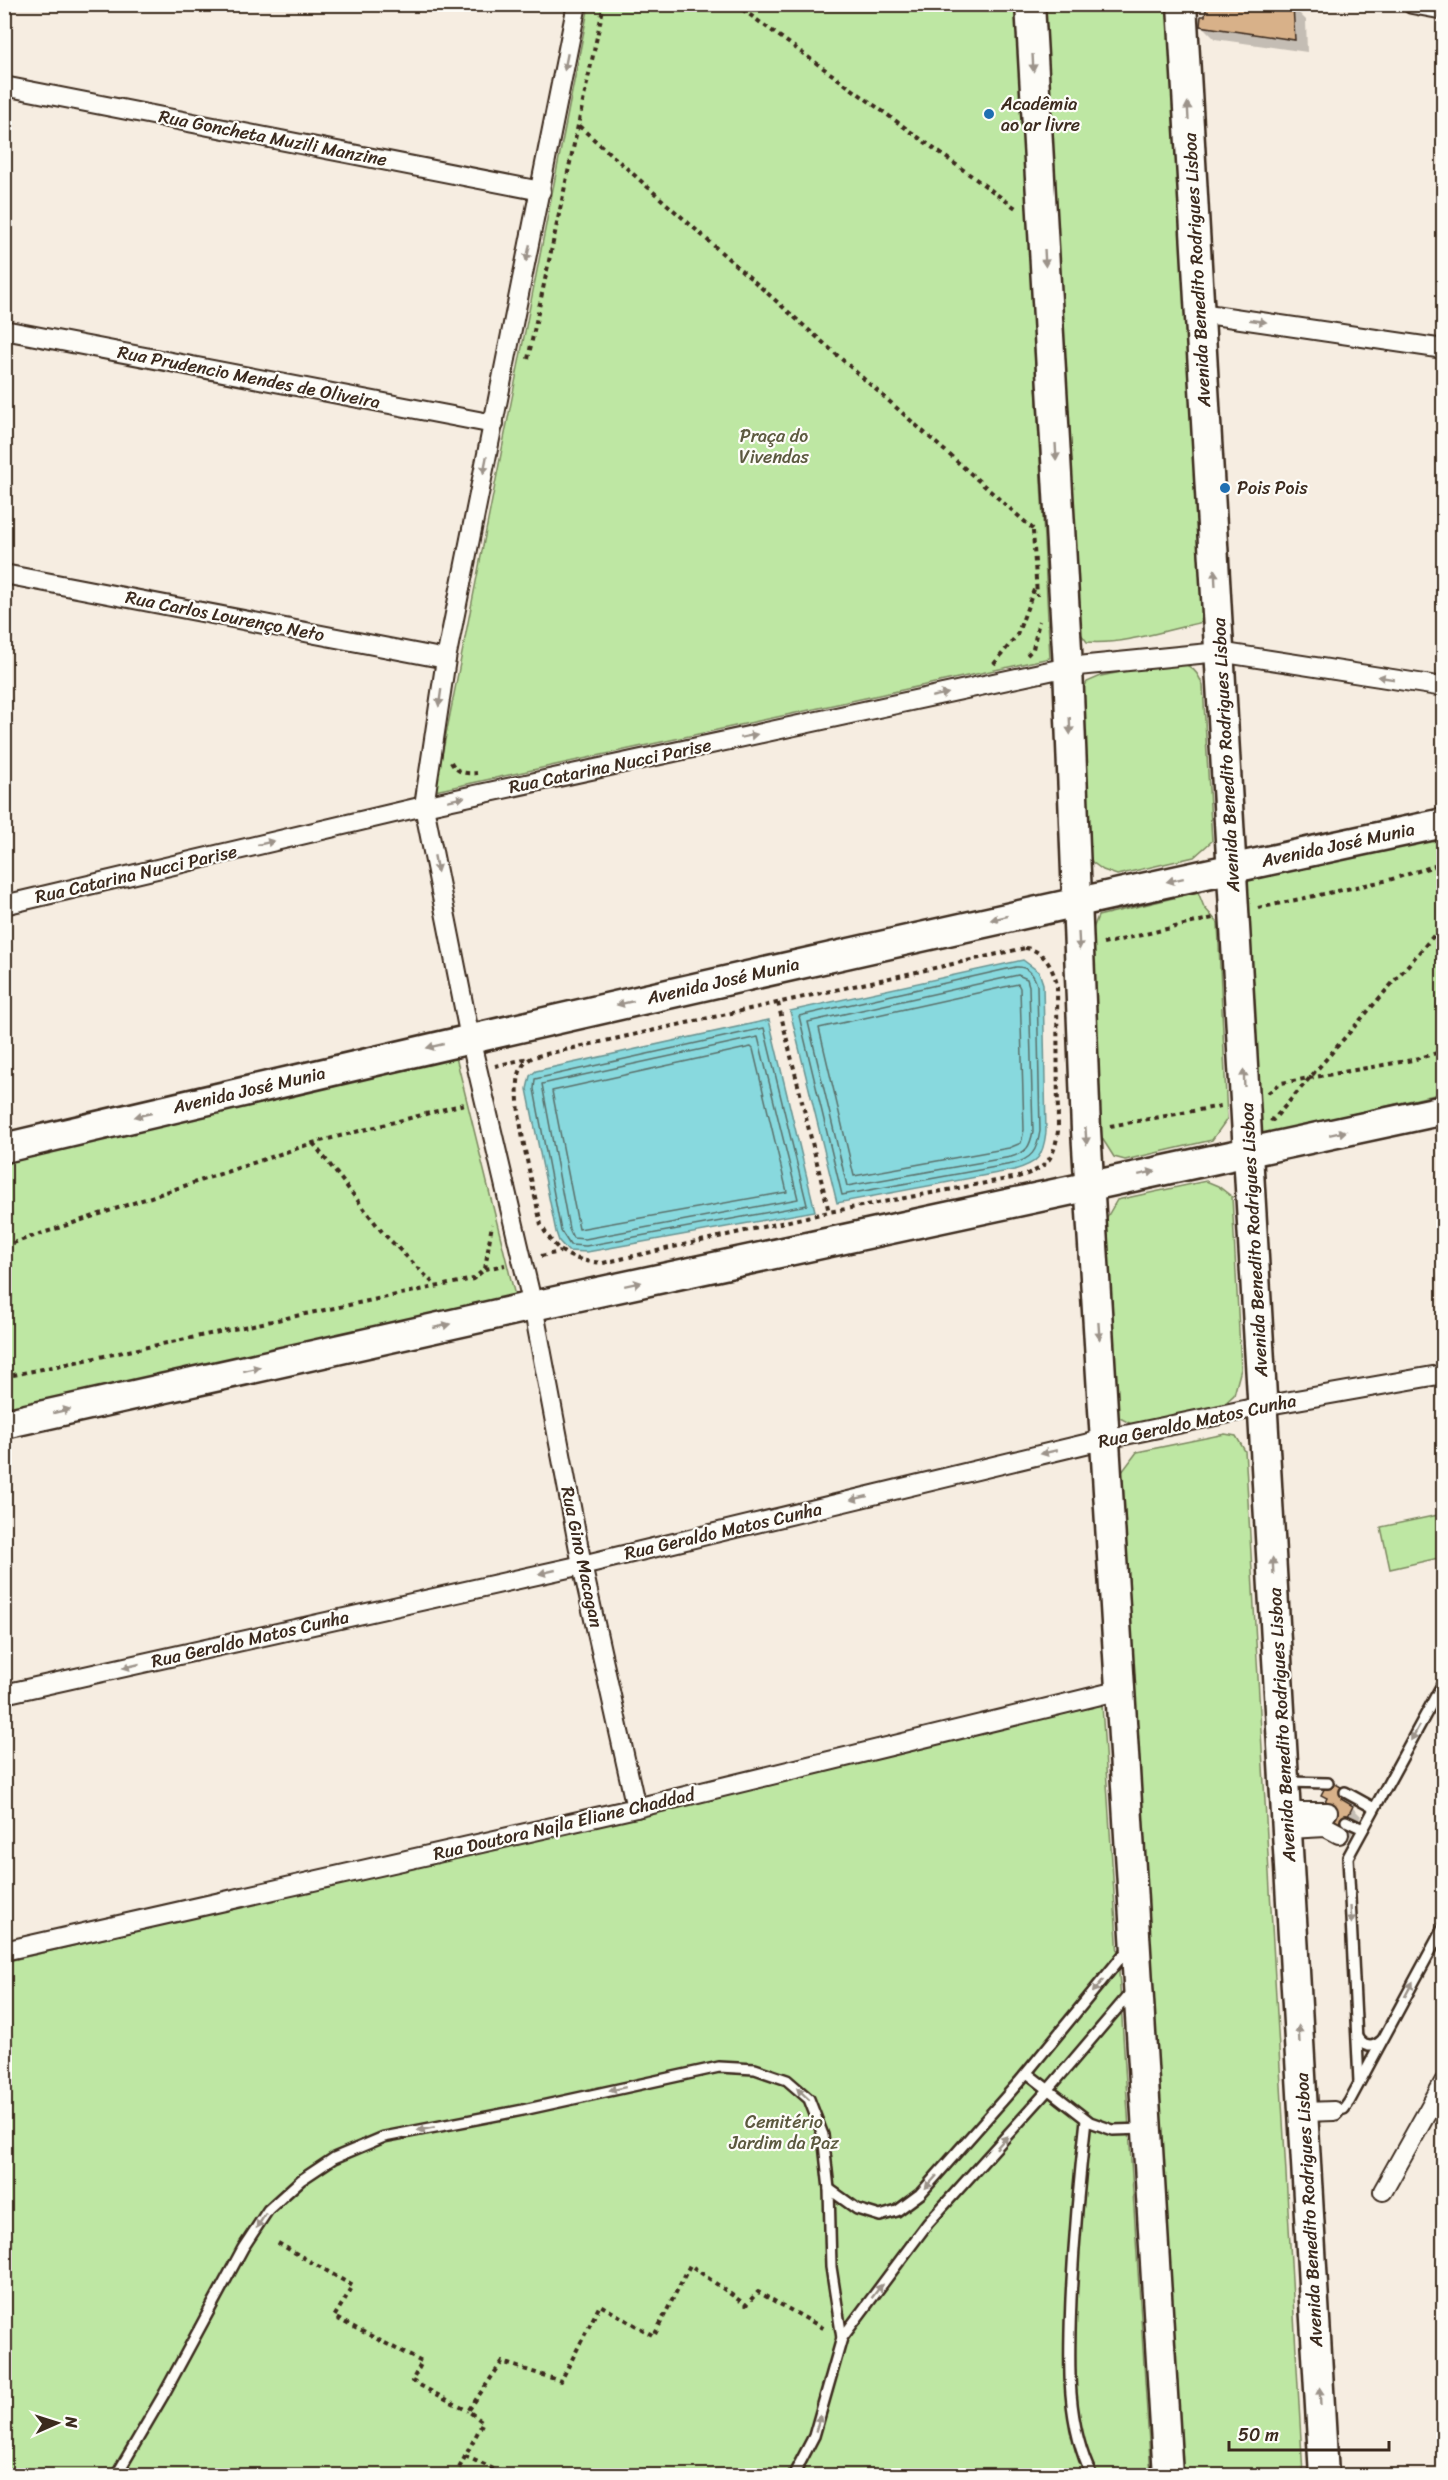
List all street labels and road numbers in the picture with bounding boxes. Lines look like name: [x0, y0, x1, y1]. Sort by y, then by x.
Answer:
street label: Rua Goncheta Muzili Manzine: [156, 100, 390, 176]
street label: Avenida Benedito Rodrigues Lisboa: [1174, 131, 1220, 409]
street label: Rua Prudencio Mendes de Oliveira: [115, 336, 383, 418]
street label: Rua Carlos Lourenço Neto: [123, 581, 327, 651]
street label: Avenida Benedito Rodrigues Lisboa: [1203, 616, 1249, 894]
street label: Rua Catarina Nucci Parise: [506, 729, 714, 803]
street label: Avenida José Munia: [1257, 813, 1418, 877]
street label: Rua Catarina Nucci Parise: [32, 835, 240, 913]
street label: Avenida José Munia: [643, 948, 803, 1014]
street label: Avenida José Munia: [169, 1057, 329, 1123]
street label: Avenida Benedito Rodrigues Lisboa: [1231, 1101, 1277, 1379]
street label: Rua Geraldo Matos Cunha: [1095, 1384, 1299, 1458]
street label: Rua Gino Macagan: [551, 1484, 613, 1631]
street label: Rua Geraldo Matos Cunha: [621, 1493, 825, 1569]
street label: Avenida Benedito Rodrigues Lisboa: [1259, 1586, 1305, 1864]
street label: Rua Geraldo Matos Cunha: [148, 1601, 352, 1677]
street label: Rua Doutora Najla Eliane Chaddad: [430, 1778, 699, 1870]
street label: Avenida Benedito Rodrigues Lisboa: [1286, 2071, 1332, 2349]

